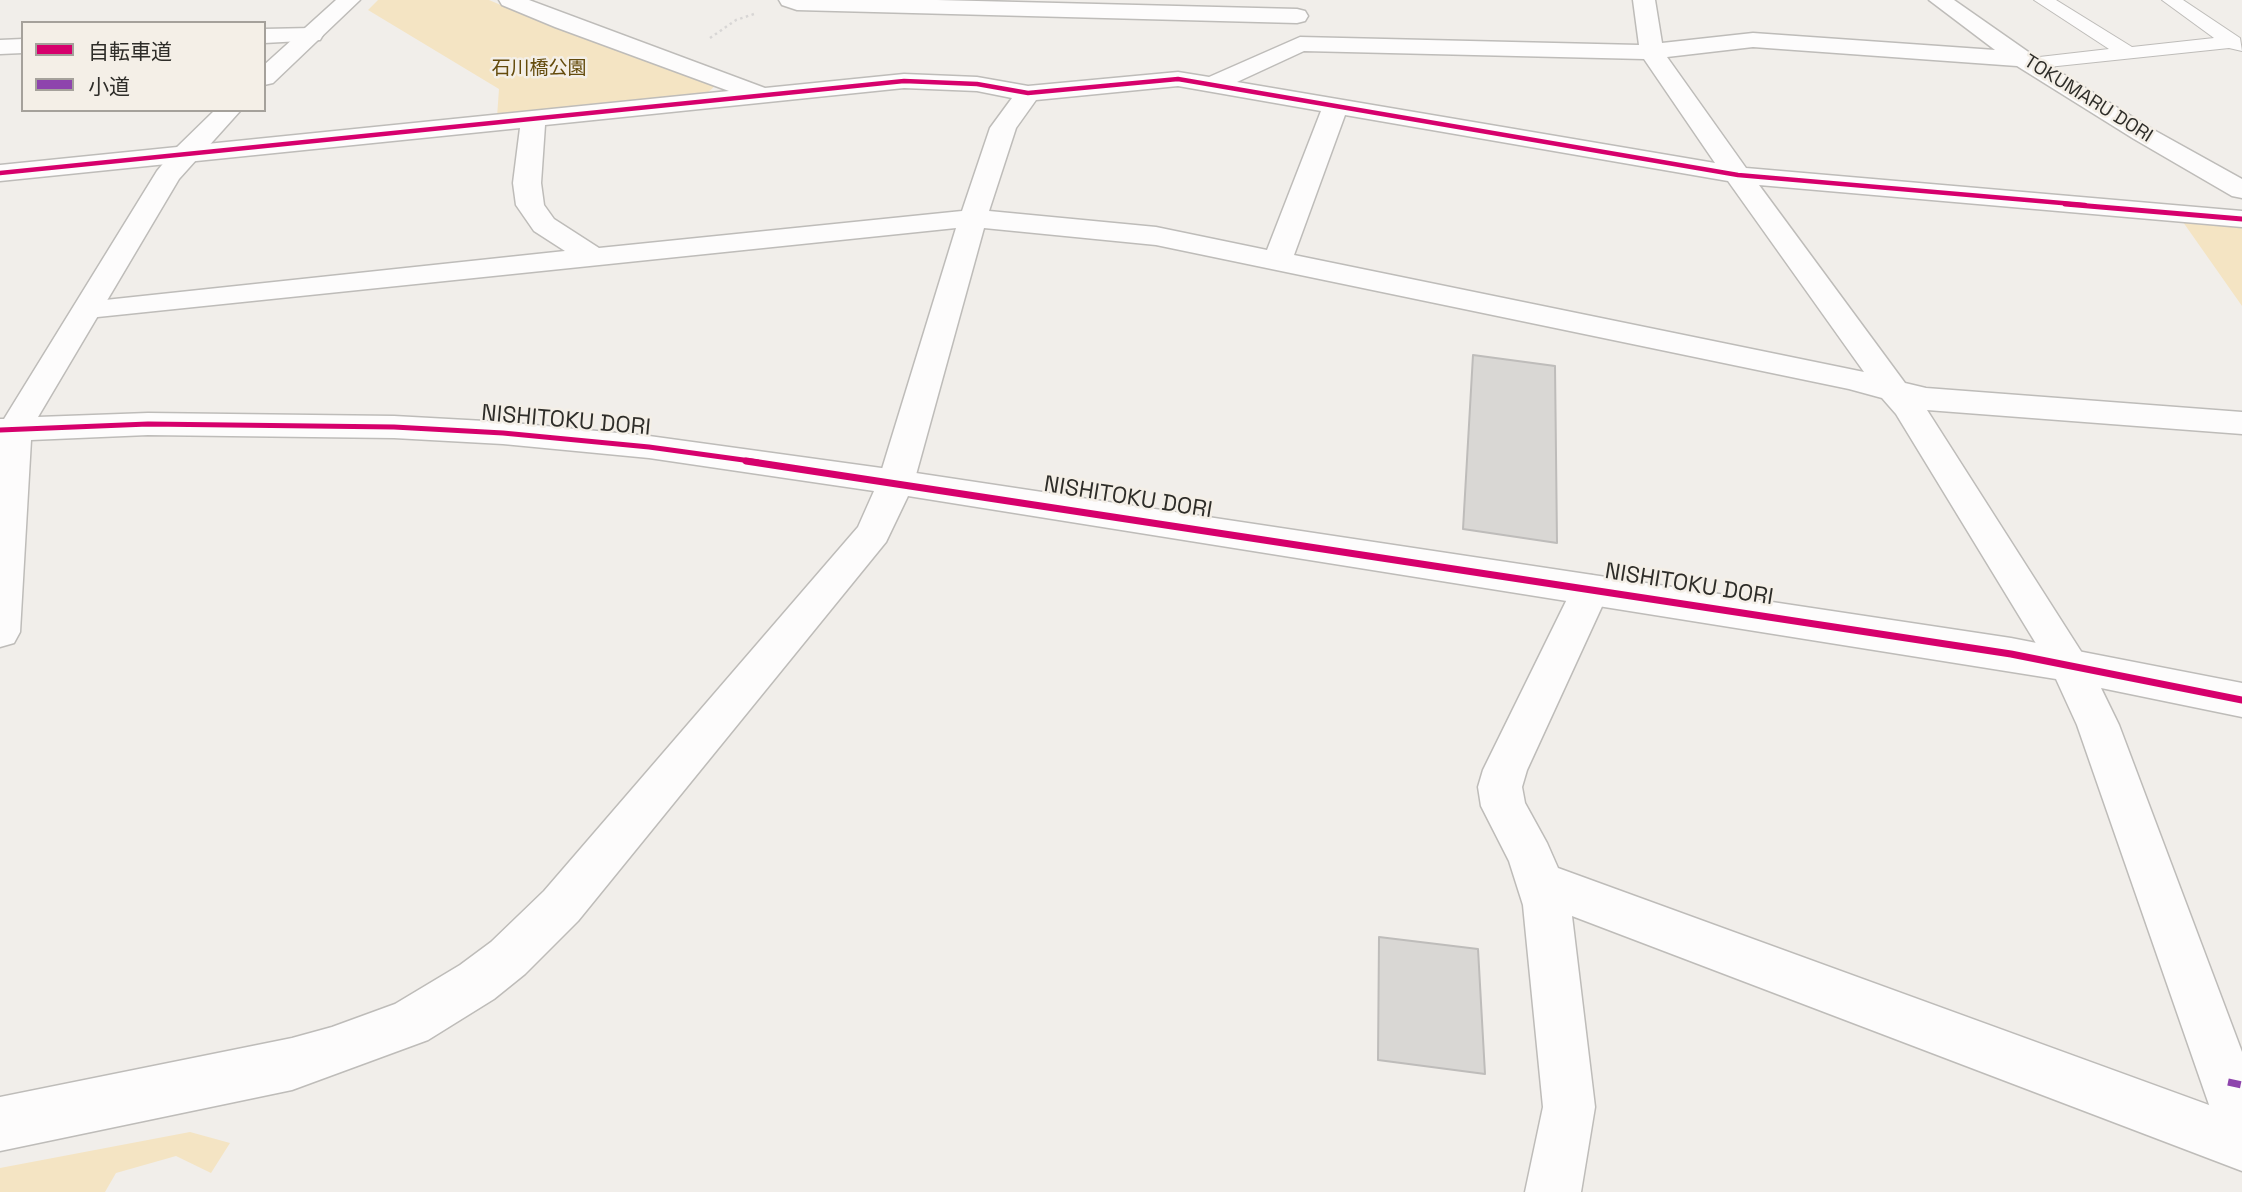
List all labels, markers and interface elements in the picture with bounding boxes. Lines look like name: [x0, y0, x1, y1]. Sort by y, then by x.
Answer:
legend: [21, 21, 266, 112]
text: 自転車道: [88, 38, 172, 65]
street label: TOKUMARU DORI: [2019, 50, 2157, 148]
park label: 石川橋公園: [492, 58, 586, 80]
text: 小道: [88, 73, 130, 100]
street label: NISHITOKU DORI: [480, 400, 652, 442]
street label: NISHITOKU DORI: [1042, 471, 1214, 525]
street label: NISHITOKU DORI: [1603, 558, 1775, 612]

